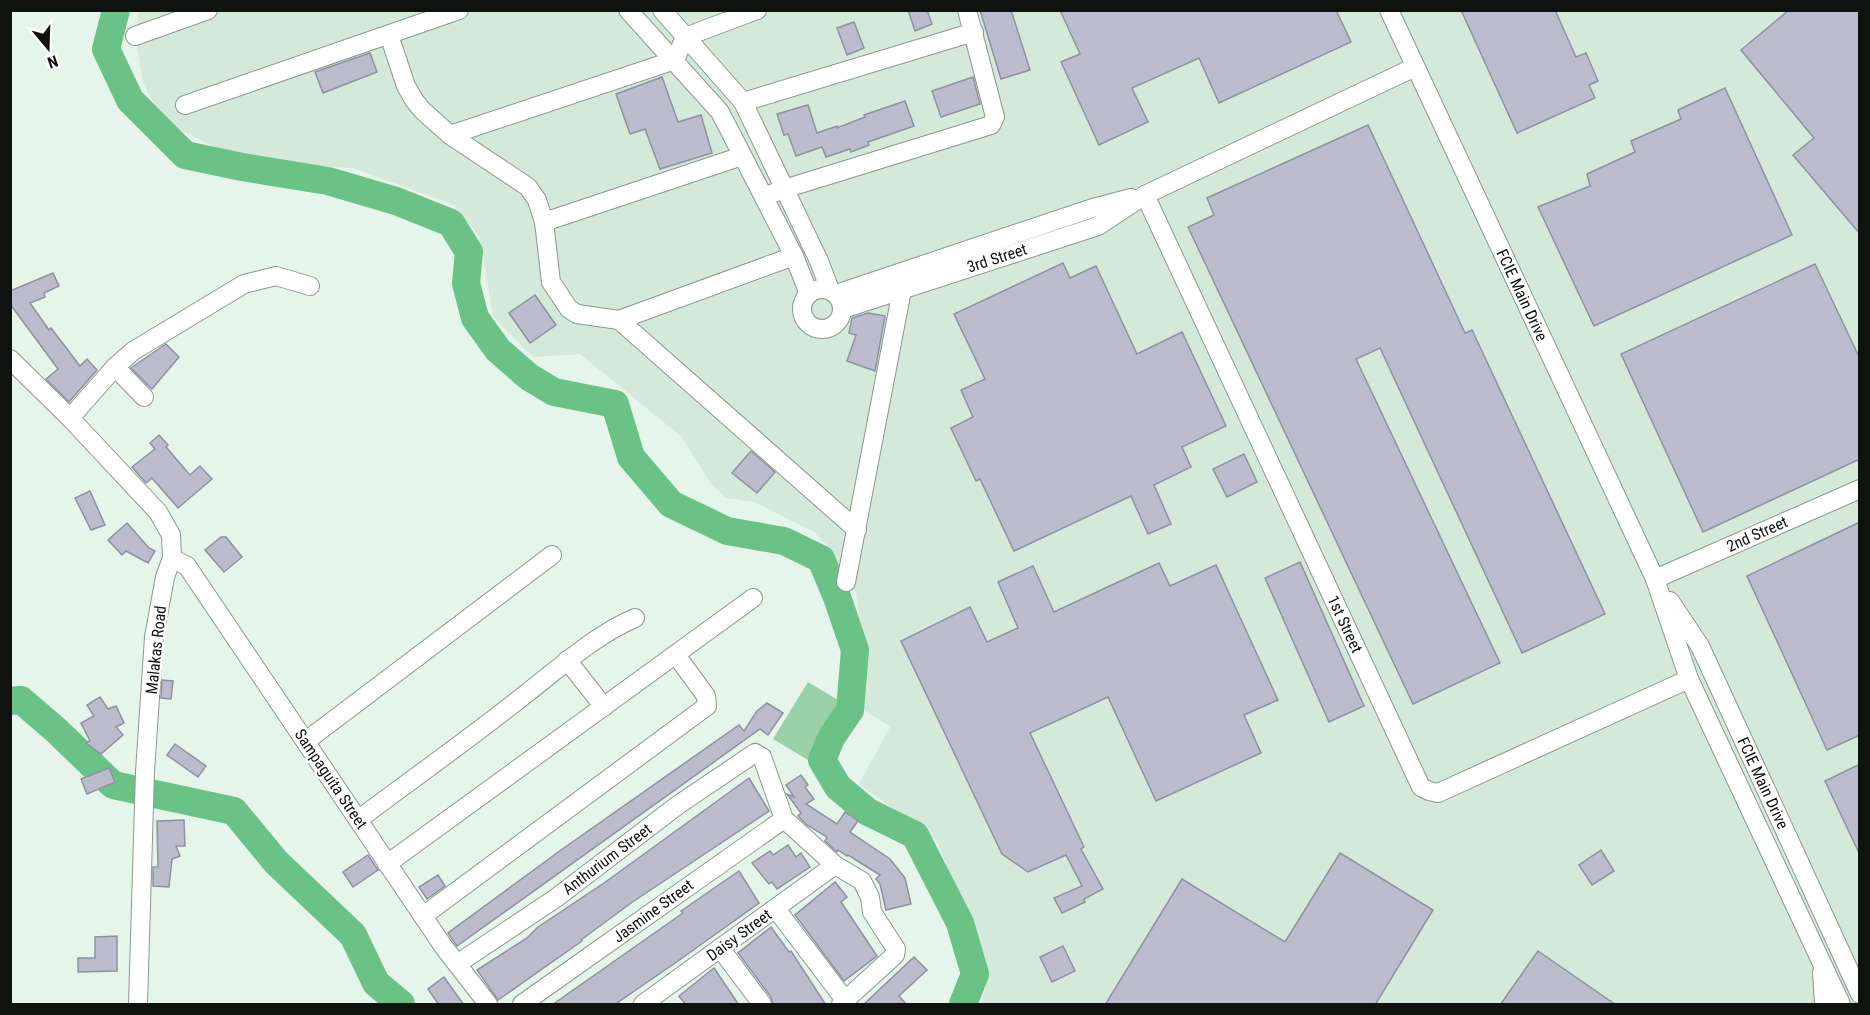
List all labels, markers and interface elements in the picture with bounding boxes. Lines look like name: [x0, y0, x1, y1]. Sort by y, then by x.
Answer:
north arrow: [18, 18, 78, 78]
text: N: [45, 51, 60, 72]
street label: 3rd Street: [965, 239, 1030, 277]
street label: FCIE Main Drive: [1492, 246, 1552, 344]
street label: 2nd Street: [1724, 512, 1791, 556]
street label: 1st Street: [1323, 592, 1367, 656]
street label: Malakas Road: [142, 605, 170, 695]
street label: Sampaguita Street: [291, 725, 372, 833]
street label: FCIE Main Drive: [1733, 734, 1793, 832]
street label: Anthurium Street: [559, 819, 656, 899]
street label: Jasmine Street: [609, 875, 697, 947]
street label: Daisy Street: [703, 905, 775, 965]

